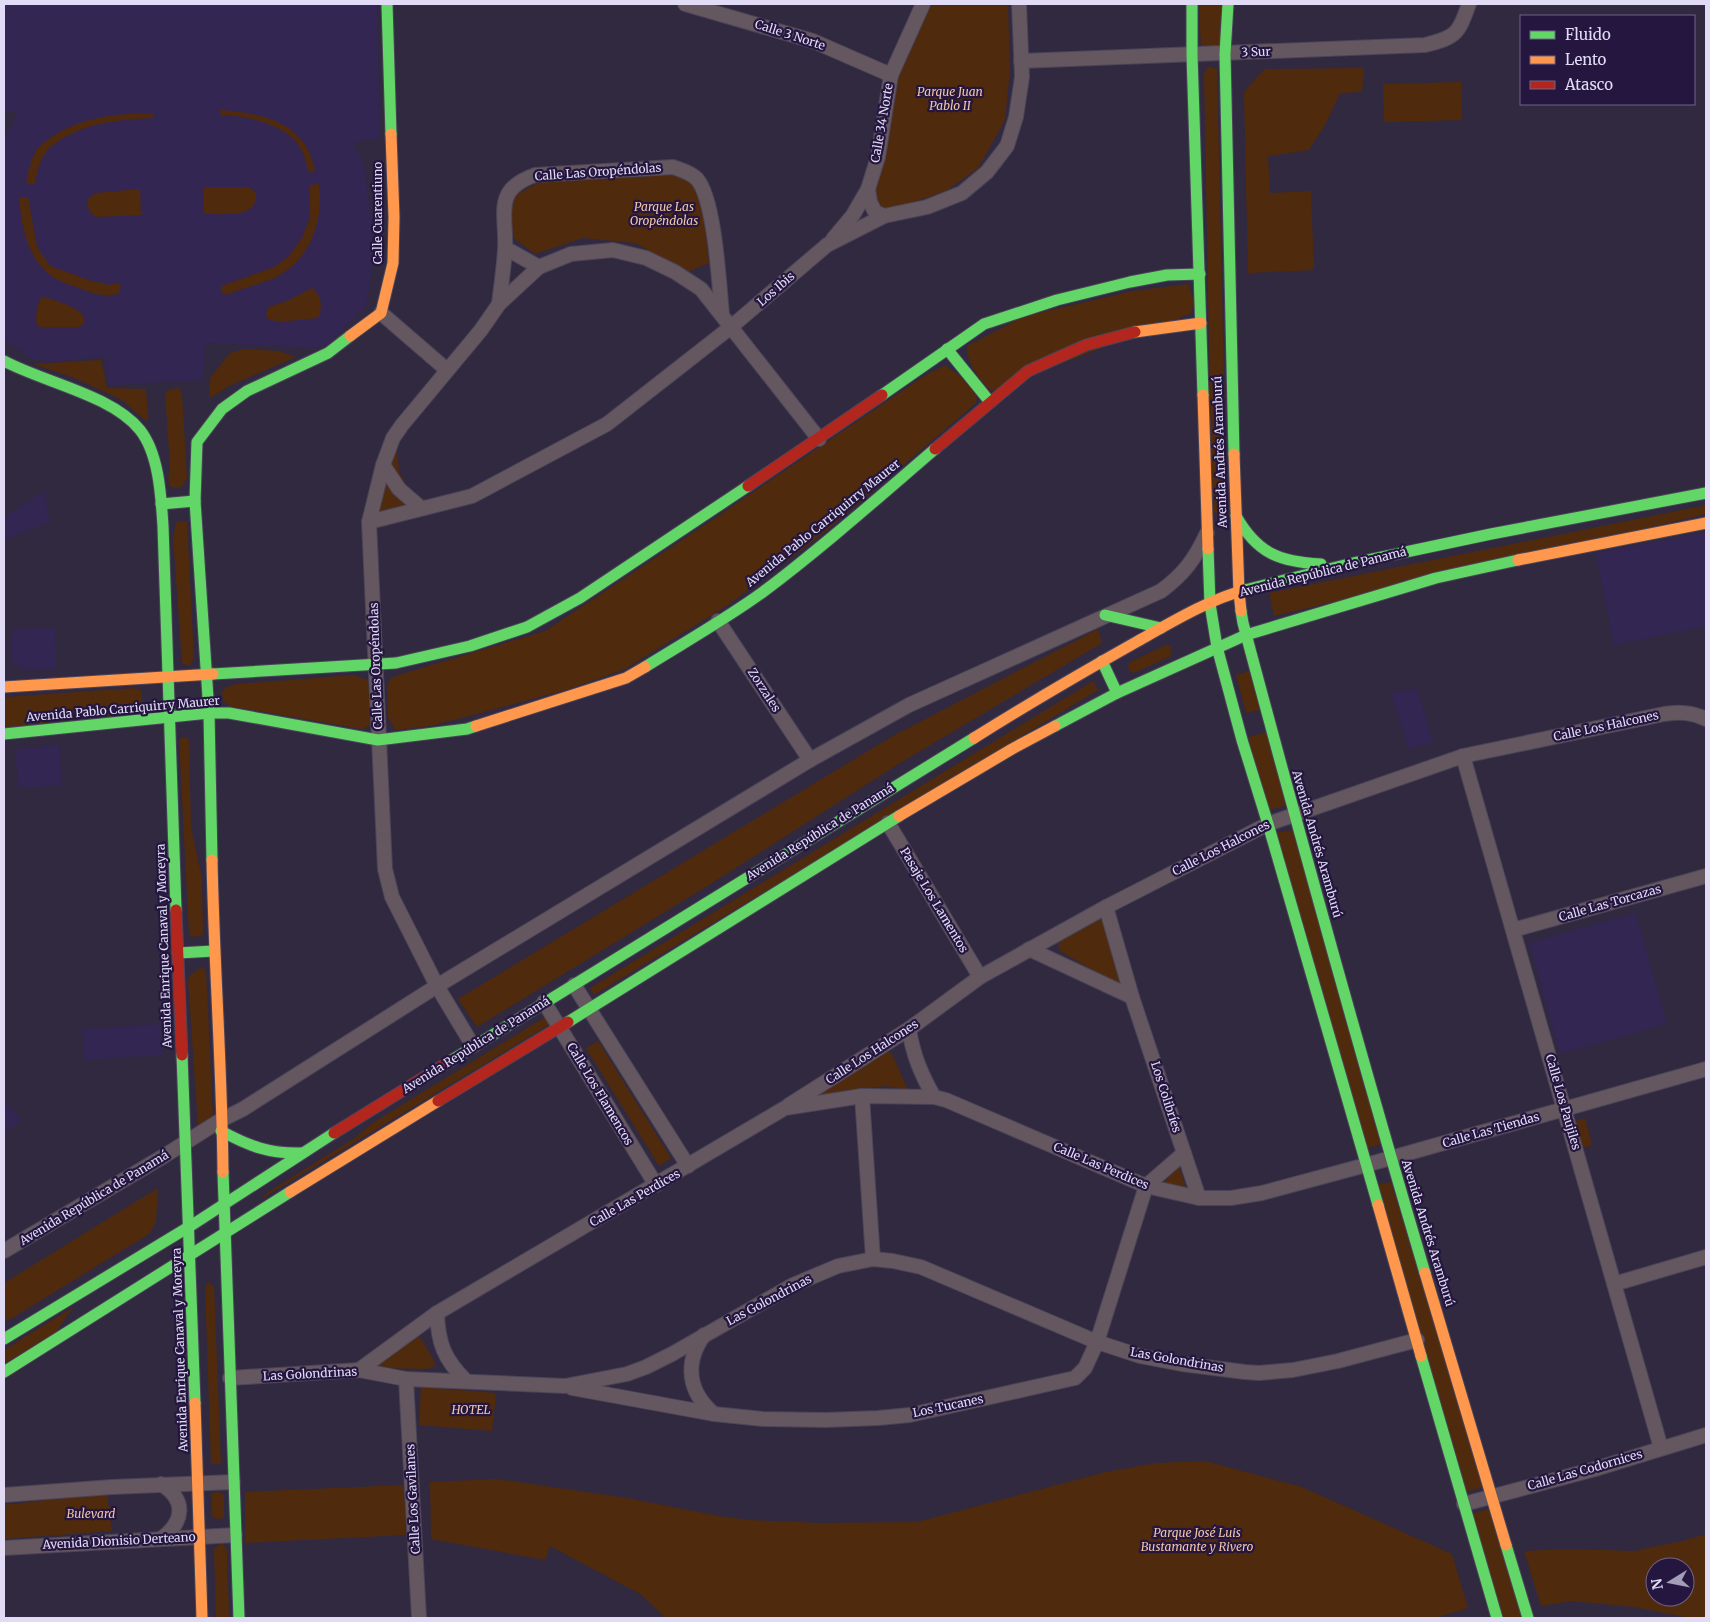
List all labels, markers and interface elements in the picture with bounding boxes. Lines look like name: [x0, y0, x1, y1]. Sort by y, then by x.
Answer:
legend: [1520, 15, 1695, 105]
street label: Calle 3 Norte: [753, 16, 827, 53]
text: Fluido: [1565, 25, 1611, 44]
street label: 3 Sur: [1241, 43, 1272, 60]
text: Lento: [1565, 50, 1607, 69]
text: Atasco: [1564, 75, 1613, 94]
street label: Calle 34 Norte: [867, 82, 896, 164]
park label: Parque Juan Pablo II: [917, 84, 983, 113]
street label: Calle Las Oropéndolas: [534, 160, 662, 183]
street label: Calle Cuarentiuno: [370, 162, 385, 264]
park label: Parque Las Oropéndolas: [630, 199, 698, 228]
street label: Los Ibis: [754, 268, 798, 309]
street label: Avenida Andrés Aramburú: [1209, 375, 1230, 530]
street label: Avenida Pablo Carriquirry Maurer: [742, 455, 903, 590]
street label: Avenida República de Panamá: [1237, 543, 1408, 600]
street label: Calle Las Oropéndolas: [366, 602, 385, 730]
street label: Zorzales: [745, 665, 784, 715]
street label: Avenida Pablo Carriquirry Maurer: [25, 693, 221, 725]
street label: Calle Los Halcones: [1552, 707, 1660, 744]
street label: Avenida Andrés Aramburú: [1289, 768, 1346, 920]
street label: Avenida República de Panamá: [742, 780, 897, 884]
street label: Calle Los Halcones: [1170, 816, 1272, 879]
street label: Avenida Enrique Canaval y Moreyra: [152, 843, 175, 1049]
street label: Pasaje Los Lamentos: [897, 844, 972, 955]
street label: Calle Las Torcazas: [1557, 881, 1663, 924]
street label: Avenida República de Panamá: [398, 993, 553, 1097]
street label: Calle Los Halcones: [823, 1016, 921, 1087]
street label: Calle Los Flamencos: [564, 1040, 637, 1148]
street label: Calle Los Paujiles: [1543, 1052, 1584, 1151]
street label: Los Colibríes: [1148, 1059, 1185, 1134]
street label: Calle Las Tiendas: [1441, 1108, 1541, 1151]
street label: Calle Las Perdices: [1051, 1139, 1151, 1192]
street label: Avenida República de Panamá: [16, 1147, 172, 1249]
street label: Avenida Andrés Aramburú: [1399, 1157, 1458, 1308]
street label: Calle Las Perdices: [587, 1165, 683, 1230]
street label: Avenida Enrique Canaval y Moreyra: [168, 1247, 191, 1453]
street label: Las Golondrinas: [724, 1271, 814, 1328]
street label: Las Golondrinas: [1129, 1344, 1225, 1375]
street label: Las Golondrinas: [262, 1364, 358, 1383]
street label: Los Tucanes: [911, 1391, 985, 1420]
park label: HOTEL: [450, 1402, 491, 1417]
street label: Calle Los Gavilanes: [402, 1443, 423, 1554]
street label: Calle Las Codornices: [1526, 1446, 1644, 1493]
park label: Bulevard: [67, 1506, 115, 1521]
park label: Parque José Luis Bustamante y Rivero: [1141, 1525, 1254, 1554]
street label: Avenida Dionisio Derteano: [41, 1529, 196, 1552]
north arrow: [1645, 1557, 1695, 1607]
text: N: [1647, 1577, 1667, 1591]

